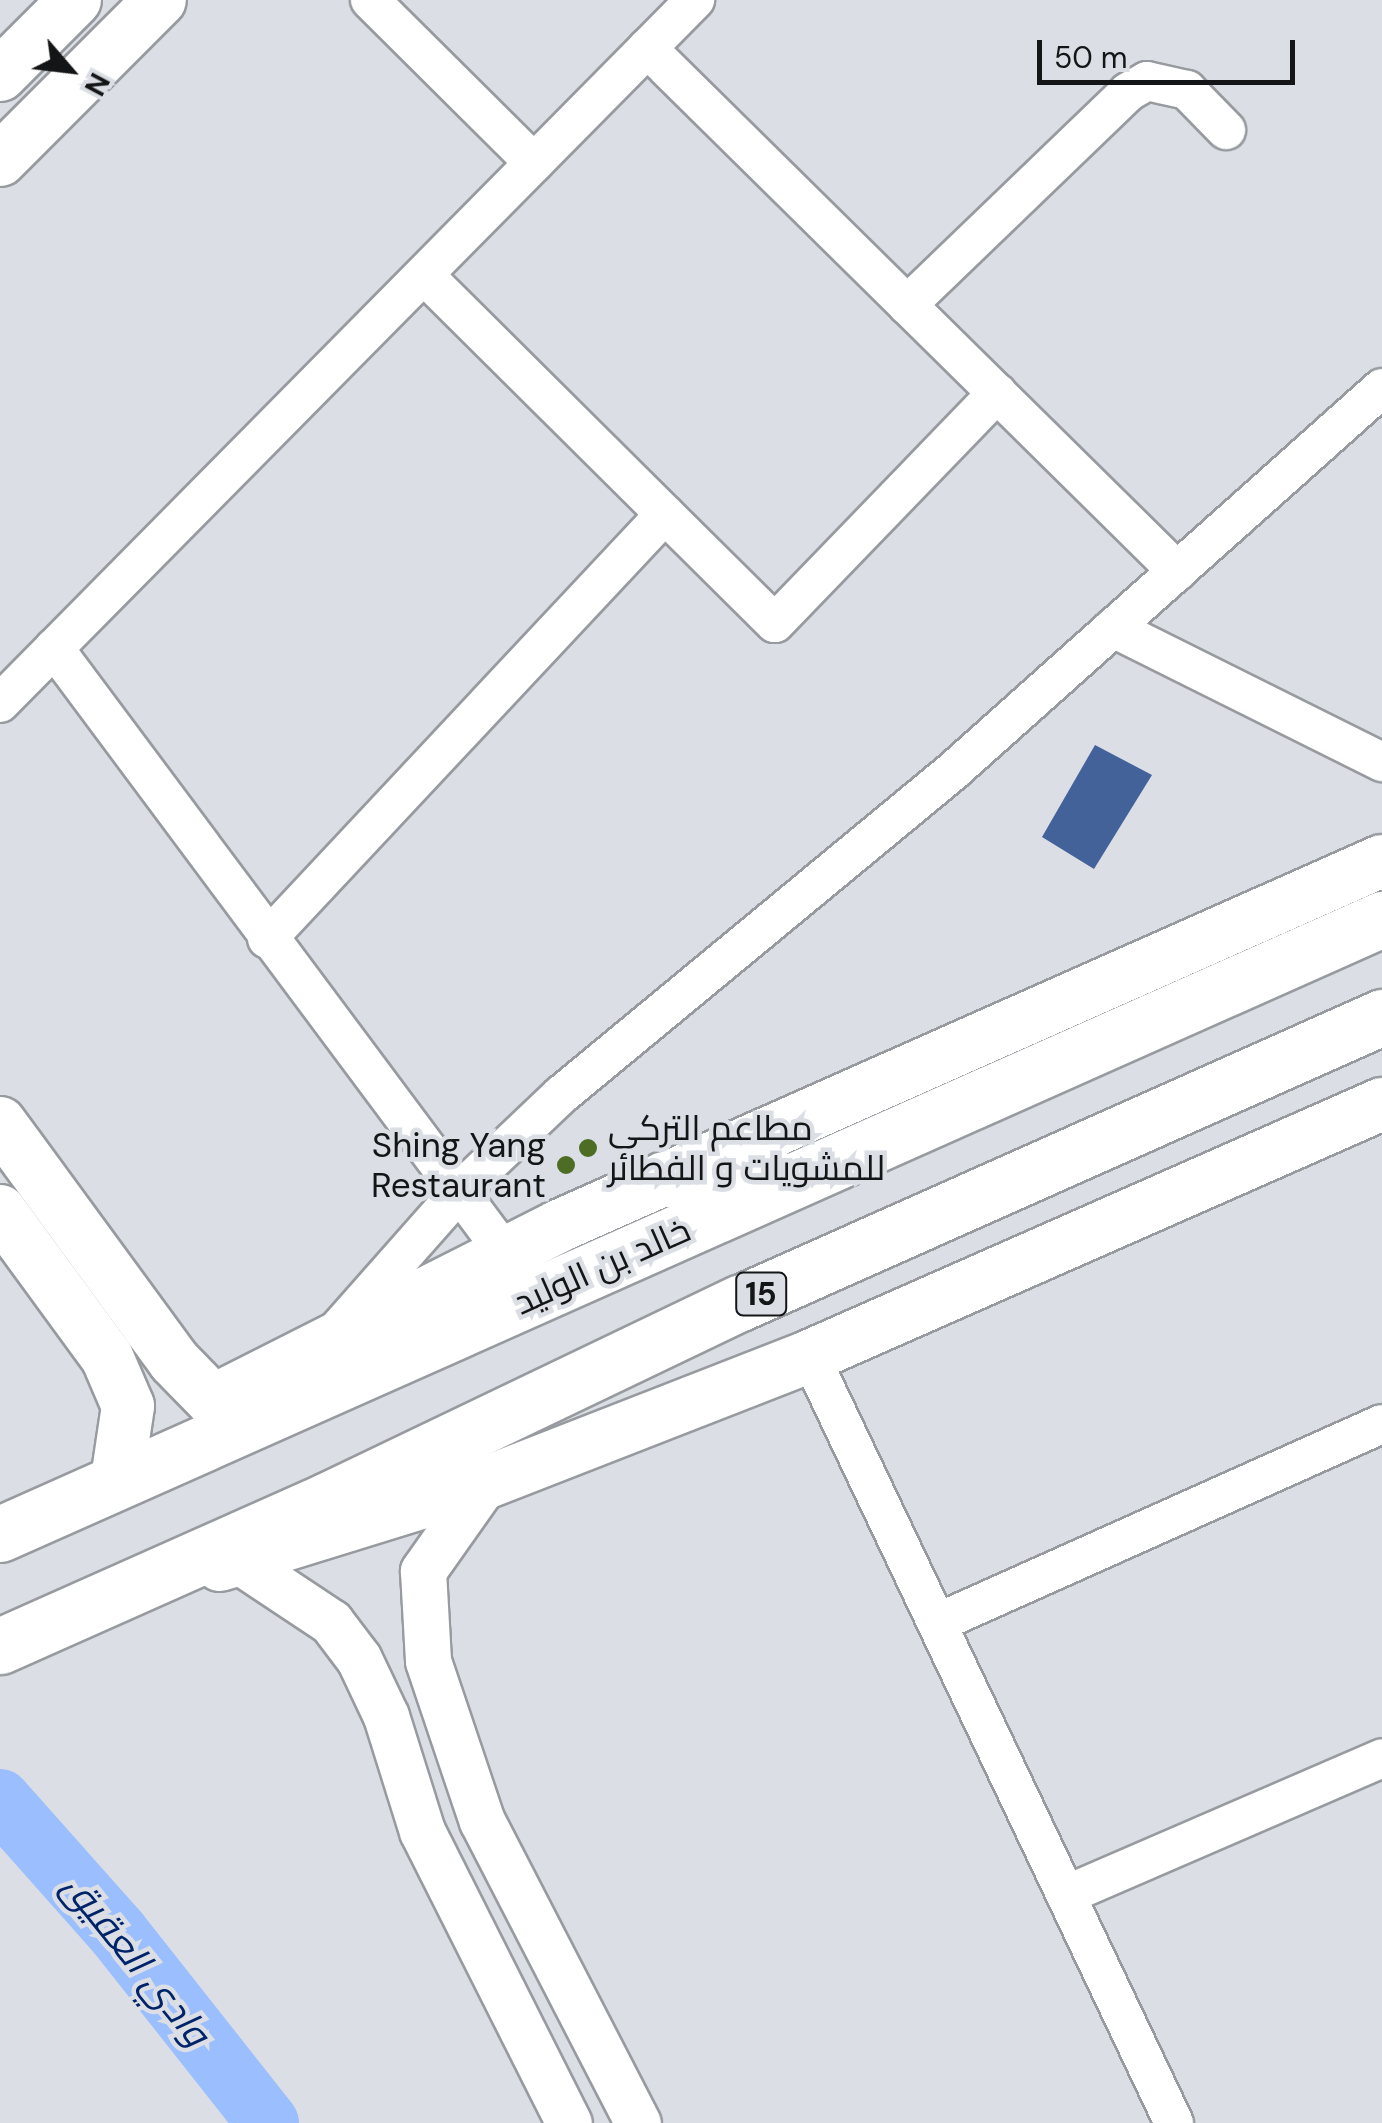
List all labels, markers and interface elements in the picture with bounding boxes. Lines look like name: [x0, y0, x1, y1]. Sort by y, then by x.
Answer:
north arrow: [20, 20, 120, 120]
scale bar: [1042, 20, 1300, 82]
text: 50 m: [1054, 38, 1128, 77]
text: N: [76, 67, 118, 102]
place label: مطاعم التركي للمشويات و الفطائر: [608, 1107, 885, 1189]
place label: Shing Yang Restaurant: [371, 1124, 546, 1206]
marker: مطاعم التركي للمشويات و الفطائر: [577, 1137, 599, 1159]
marker: Shing Yang Restaurant: [555, 1154, 577, 1176]
street label: خالد بن الوليد: [507, 1208, 697, 1324]
road number: 15: [734, 1267, 788, 1321]
water label: وادي العقيق: [53, 1865, 219, 2055]

